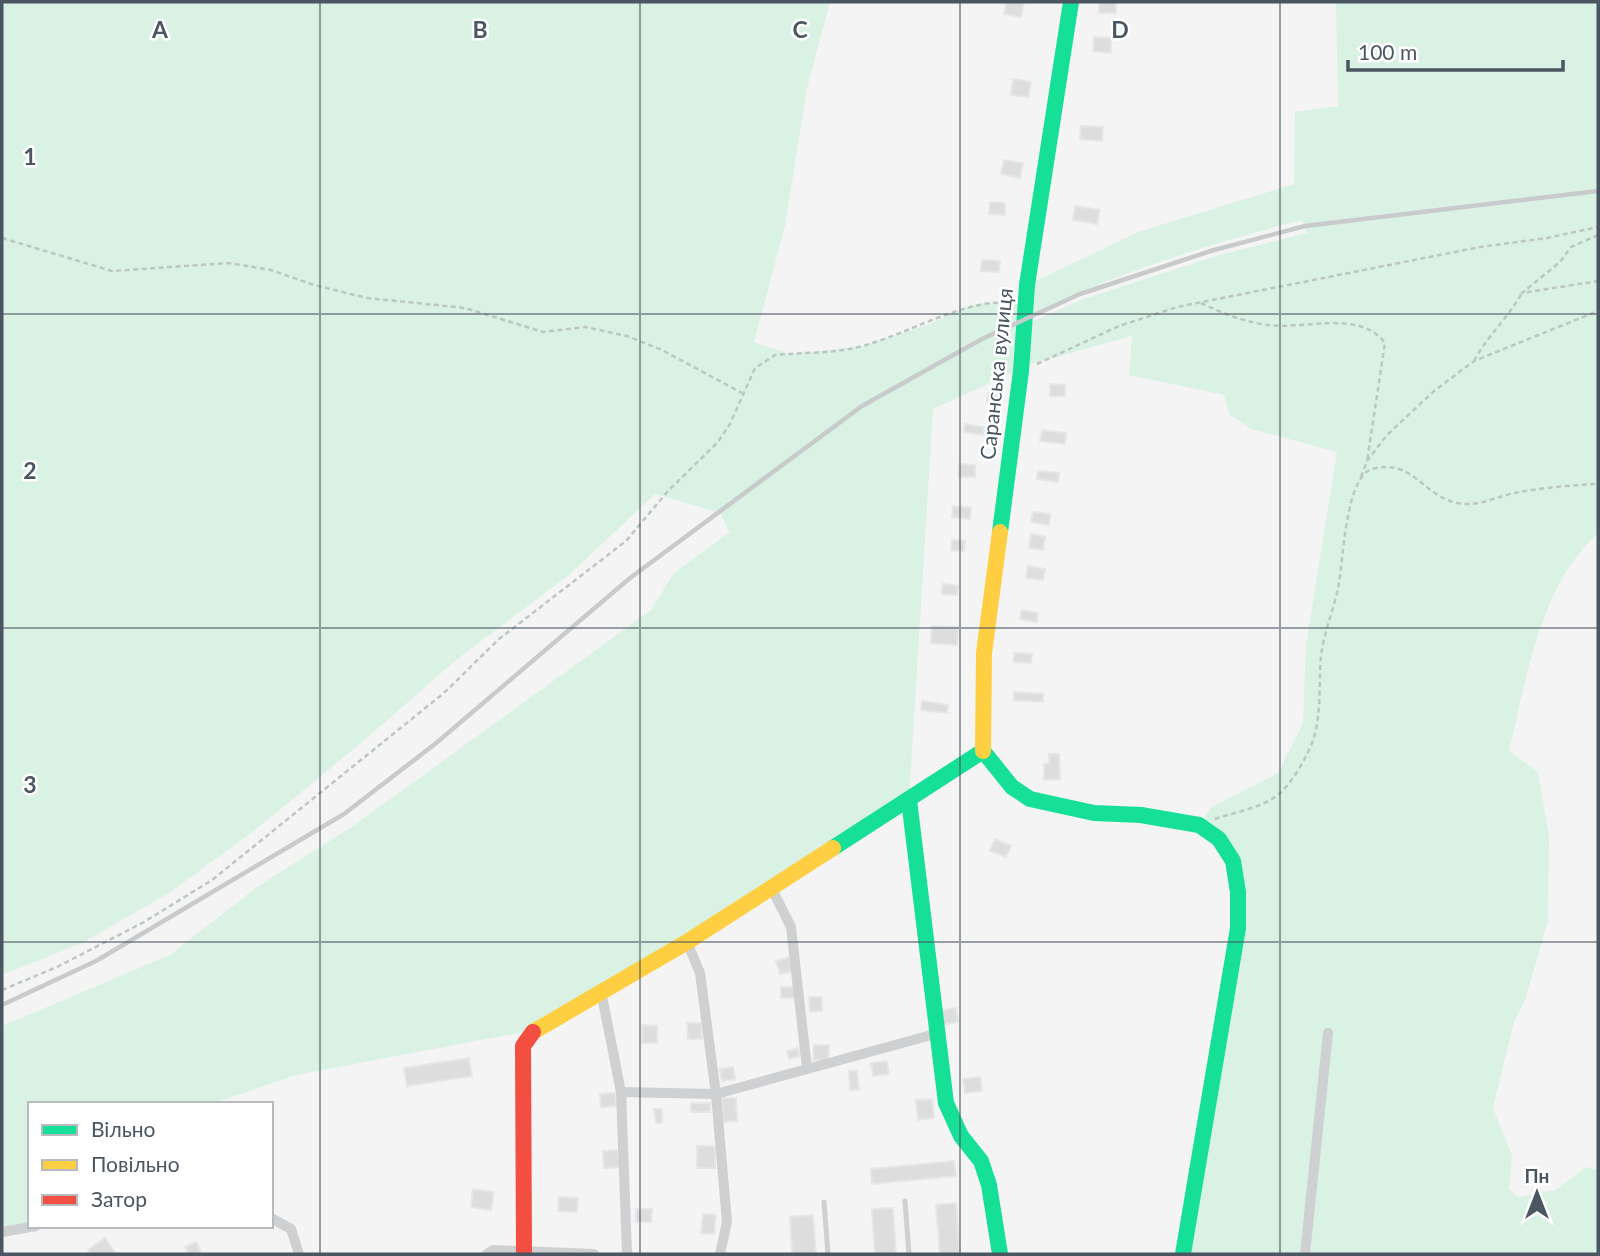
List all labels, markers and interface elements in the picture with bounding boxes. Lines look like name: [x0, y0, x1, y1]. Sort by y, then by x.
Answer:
text: A: [151, 15, 169, 43]
text: B: [472, 15, 488, 43]
text: C: [792, 15, 808, 43]
text: D: [1111, 15, 1129, 43]
scale bar: [1348, 28, 1563, 72]
text: 100 m: [1358, 39, 1417, 64]
text: 1: [23, 142, 37, 170]
street label: Саранська вулиця: [974, 287, 1017, 461]
text: 2: [23, 456, 37, 484]
text: 3: [23, 770, 37, 798]
legend: [28, 1102, 273, 1228]
text: Вільно: [91, 1116, 156, 1141]
text: Повільно: [91, 1151, 180, 1176]
north arrow: [1502, 1158, 1572, 1228]
text: Пн: [1525, 1164, 1549, 1187]
text: Затор: [91, 1186, 147, 1211]

